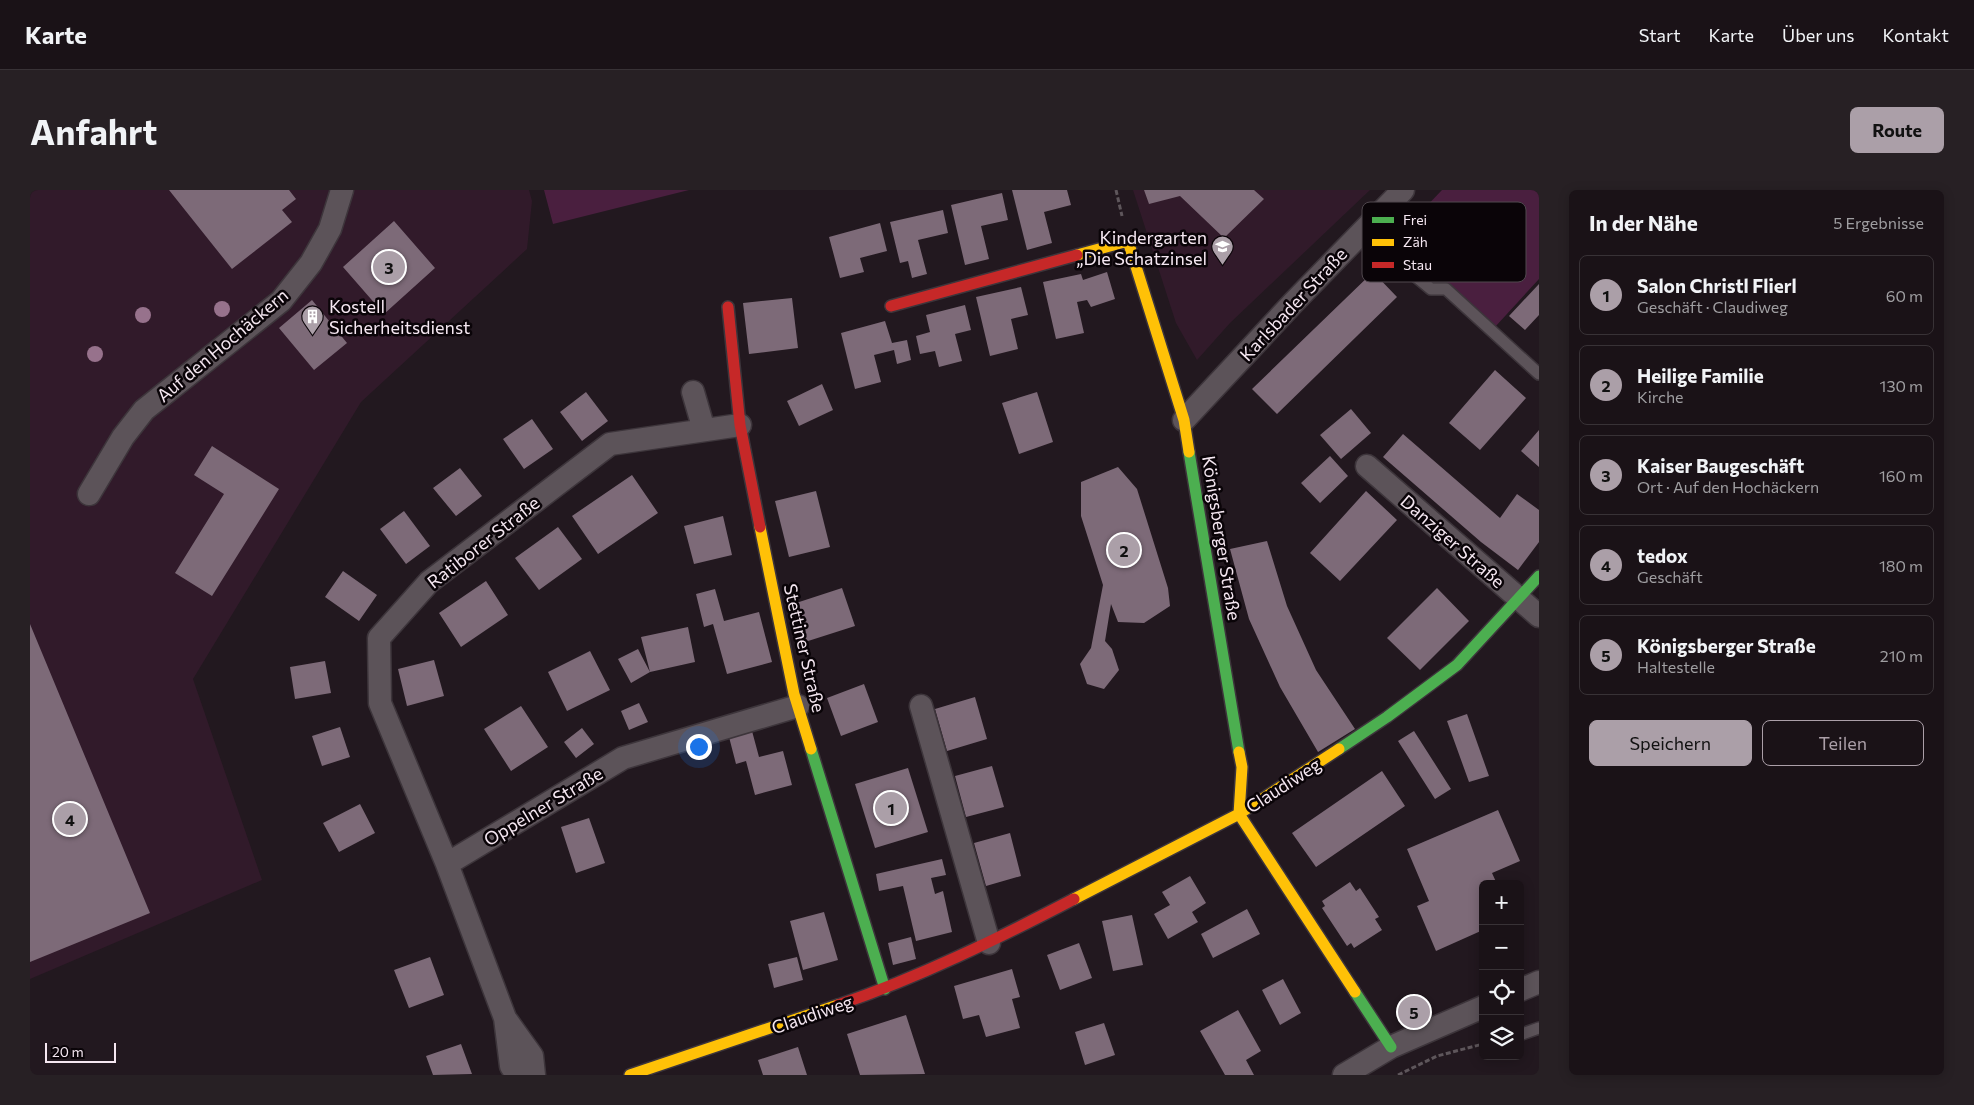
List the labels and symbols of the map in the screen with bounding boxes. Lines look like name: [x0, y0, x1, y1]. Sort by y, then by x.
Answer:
legend: [1362, 202, 1526, 282]
text: Frei: [1403, 211, 1427, 228]
place label: Kindergarten „Die Schatzinsel: [1076, 226, 1207, 269]
text: Zäh: [1403, 233, 1428, 250]
school or university icon: Kindergarten „Die Schatzinsel: [1211, 235, 1235, 266]
street label: Karlsbader Straße: [1235, 243, 1351, 365]
pin: 3: [373, 248, 405, 286]
text: Stau: [1403, 256, 1432, 273]
street label: Auf den Hochäckern: [152, 284, 292, 406]
place label: Kostell Sicherheitsdienst: [329, 295, 470, 338]
building icon: Kostell Sicherheitsdienst: [301, 304, 325, 335]
street label: Königsberger Straße: [1198, 454, 1246, 622]
street label: Danziger Straße: [1396, 490, 1510, 592]
street label: Ratiborer Straße: [422, 491, 544, 593]
pin: 2: [1108, 531, 1140, 569]
street label: Stettiner Straße: [780, 581, 830, 715]
your location: [686, 734, 712, 760]
street label: Claudiweg: [1241, 753, 1325, 817]
street label: Oppelner Straße: [479, 762, 607, 850]
pin: 1: [875, 789, 907, 827]
pin: 4: [54, 800, 86, 838]
street label: Claudiweg: [768, 990, 856, 1038]
pin: 5: [1398, 993, 1430, 1031]
scale bar: [45, 1040, 116, 1063]

